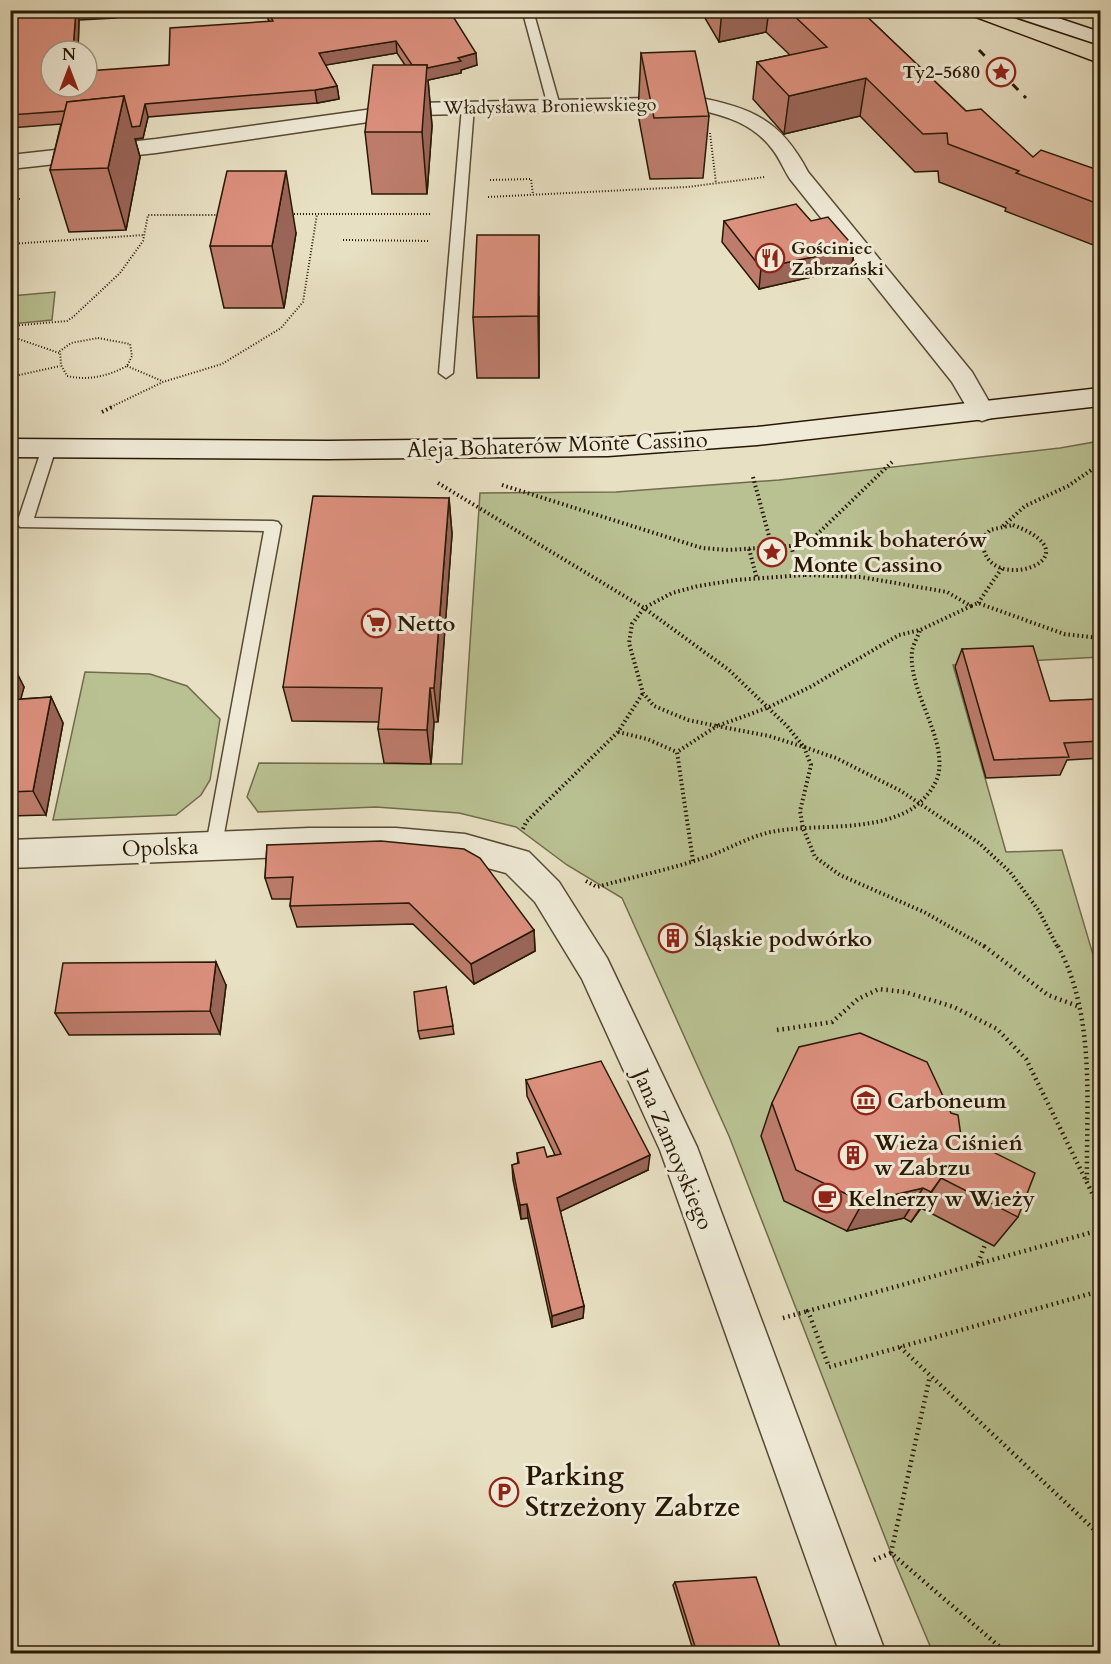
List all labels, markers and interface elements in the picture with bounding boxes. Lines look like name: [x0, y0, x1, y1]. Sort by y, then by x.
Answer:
north arrow: [39, 39, 99, 99]
text: N: [62, 44, 76, 66]
place icon: Ty2-5680: [985, 56, 1017, 88]
place label: Ty2-5680: [902, 60, 980, 85]
street label: Władysława Broniewskiego: [442, 92, 657, 121]
place label: Gościniec Zabrzański: [791, 236, 884, 282]
restaurant icon: Gościniec Zabrzański: [754, 242, 786, 274]
street label: Aleja Bohaterów Monte Cassino: [406, 425, 708, 465]
place label: Pomnik bohaterów Monte Cassino: [793, 525, 988, 580]
place icon: Pomnik bohaterów Monte Cassino: [756, 536, 788, 568]
supermarket icon: Netto: [360, 607, 392, 639]
place label: Netto: [397, 609, 456, 639]
street label: Opolska: [121, 832, 199, 864]
building icon: Śląskie podwórko: [657, 922, 689, 954]
place label: Śląskie podwórko: [694, 924, 872, 954]
street label: Jana Zamoyskiego: [625, 1062, 720, 1234]
museum icon: Carboneum: [850, 1084, 882, 1116]
place label: Carboneum: [887, 1086, 1007, 1116]
place label: Wieża Ciśnień w Zabrzu: [873, 1128, 1023, 1183]
building icon: Wieża Ciśnień w Zabrzu: [837, 1139, 869, 1171]
cafe icon: Kelnerzy w Wieży: [811, 1182, 843, 1214]
place label: Kelnerzy w Wieży: [848, 1184, 1036, 1214]
place label: Parking Strzeżony Zabrze: [525, 1458, 741, 1526]
parking icon: Parking Strzeżony Zabrze: [488, 1476, 520, 1508]

